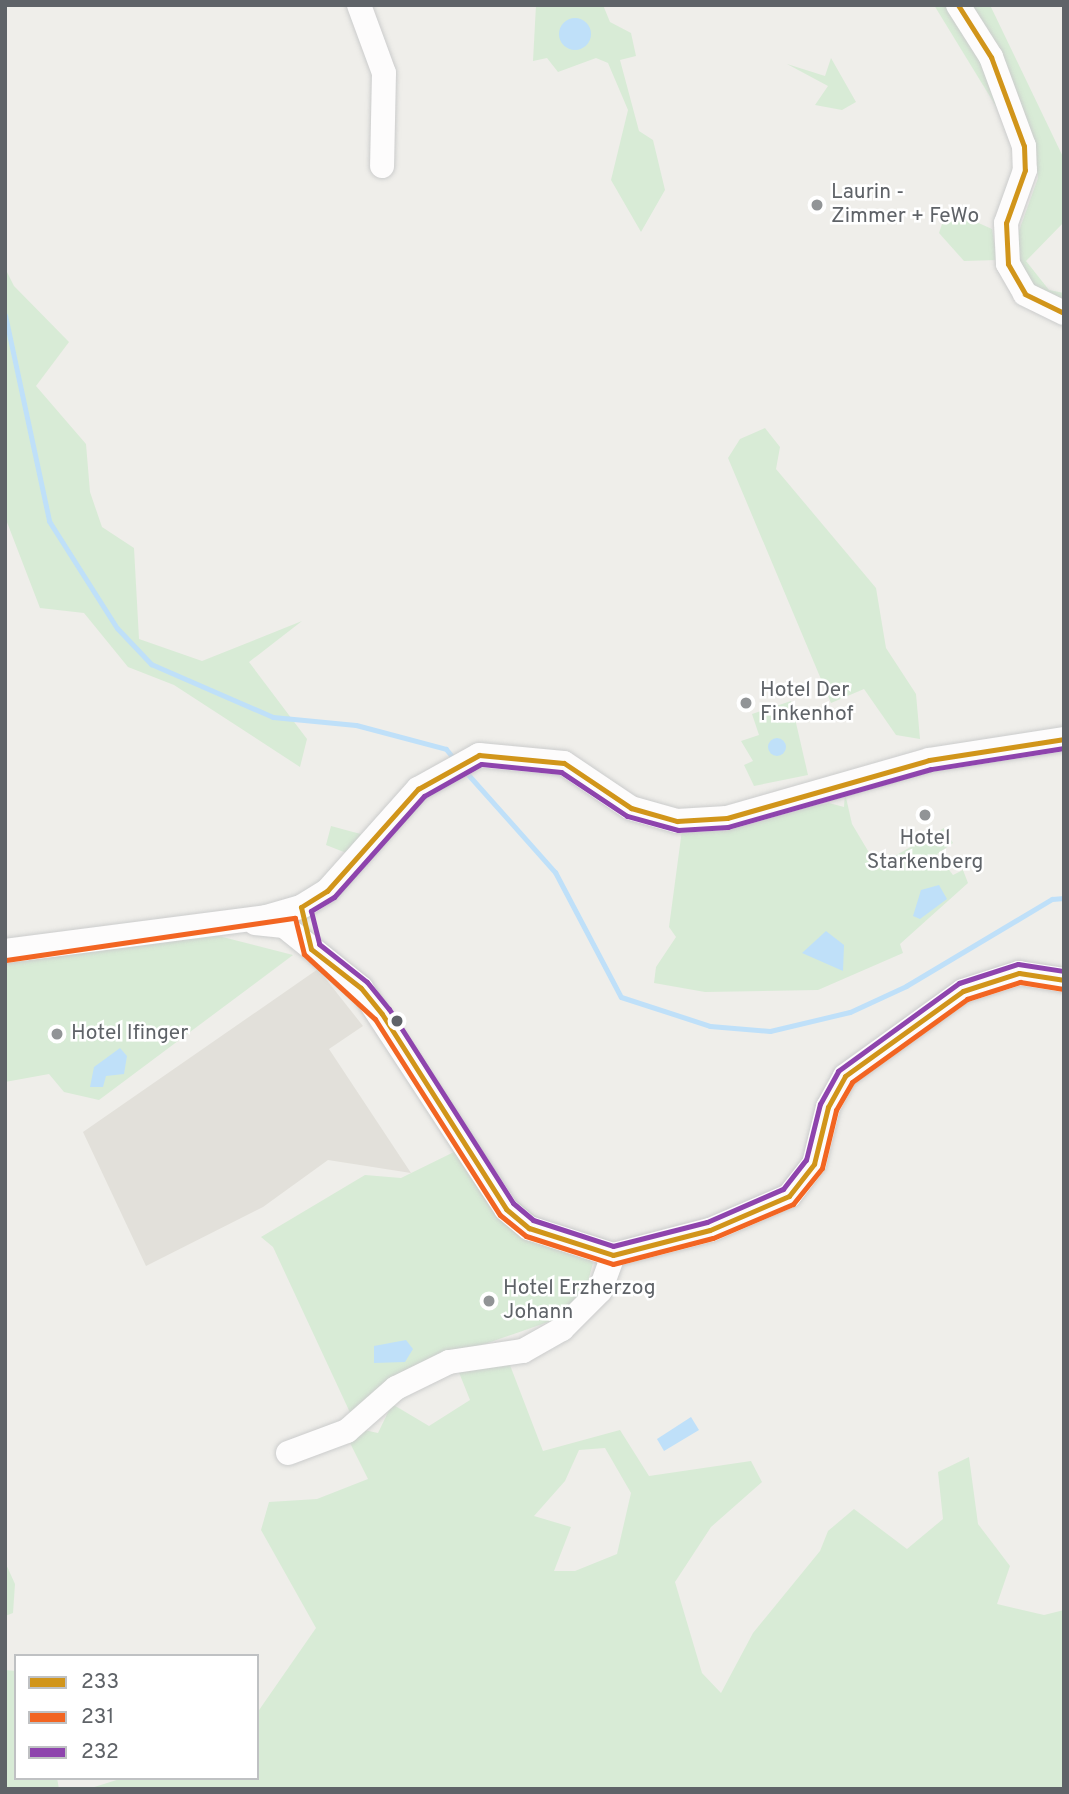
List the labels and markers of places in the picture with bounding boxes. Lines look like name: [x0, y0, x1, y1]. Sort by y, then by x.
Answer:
place label: Laurin - Zimmer + FeWo: [831, 180, 979, 230]
marker: Laurin - Zimmer + FeWo: [809, 197, 825, 213]
place label: Hotel Der Finkenhof: [760, 678, 853, 728]
marker: Hotel Der Finkenhof: [738, 695, 754, 711]
marker: Hotel Starkenberg: [917, 807, 933, 823]
place label: Hotel Starkenberg: [867, 826, 983, 876]
unlabelled marker: [390, 1014, 404, 1028]
place label: Hotel Ifinger: [71, 1021, 189, 1047]
marker: Hotel Ifinger: [49, 1026, 65, 1042]
place label: Hotel Erzherzog Johann: [503, 1276, 656, 1326]
marker: Hotel Erzherzog Johann: [481, 1293, 497, 1309]

